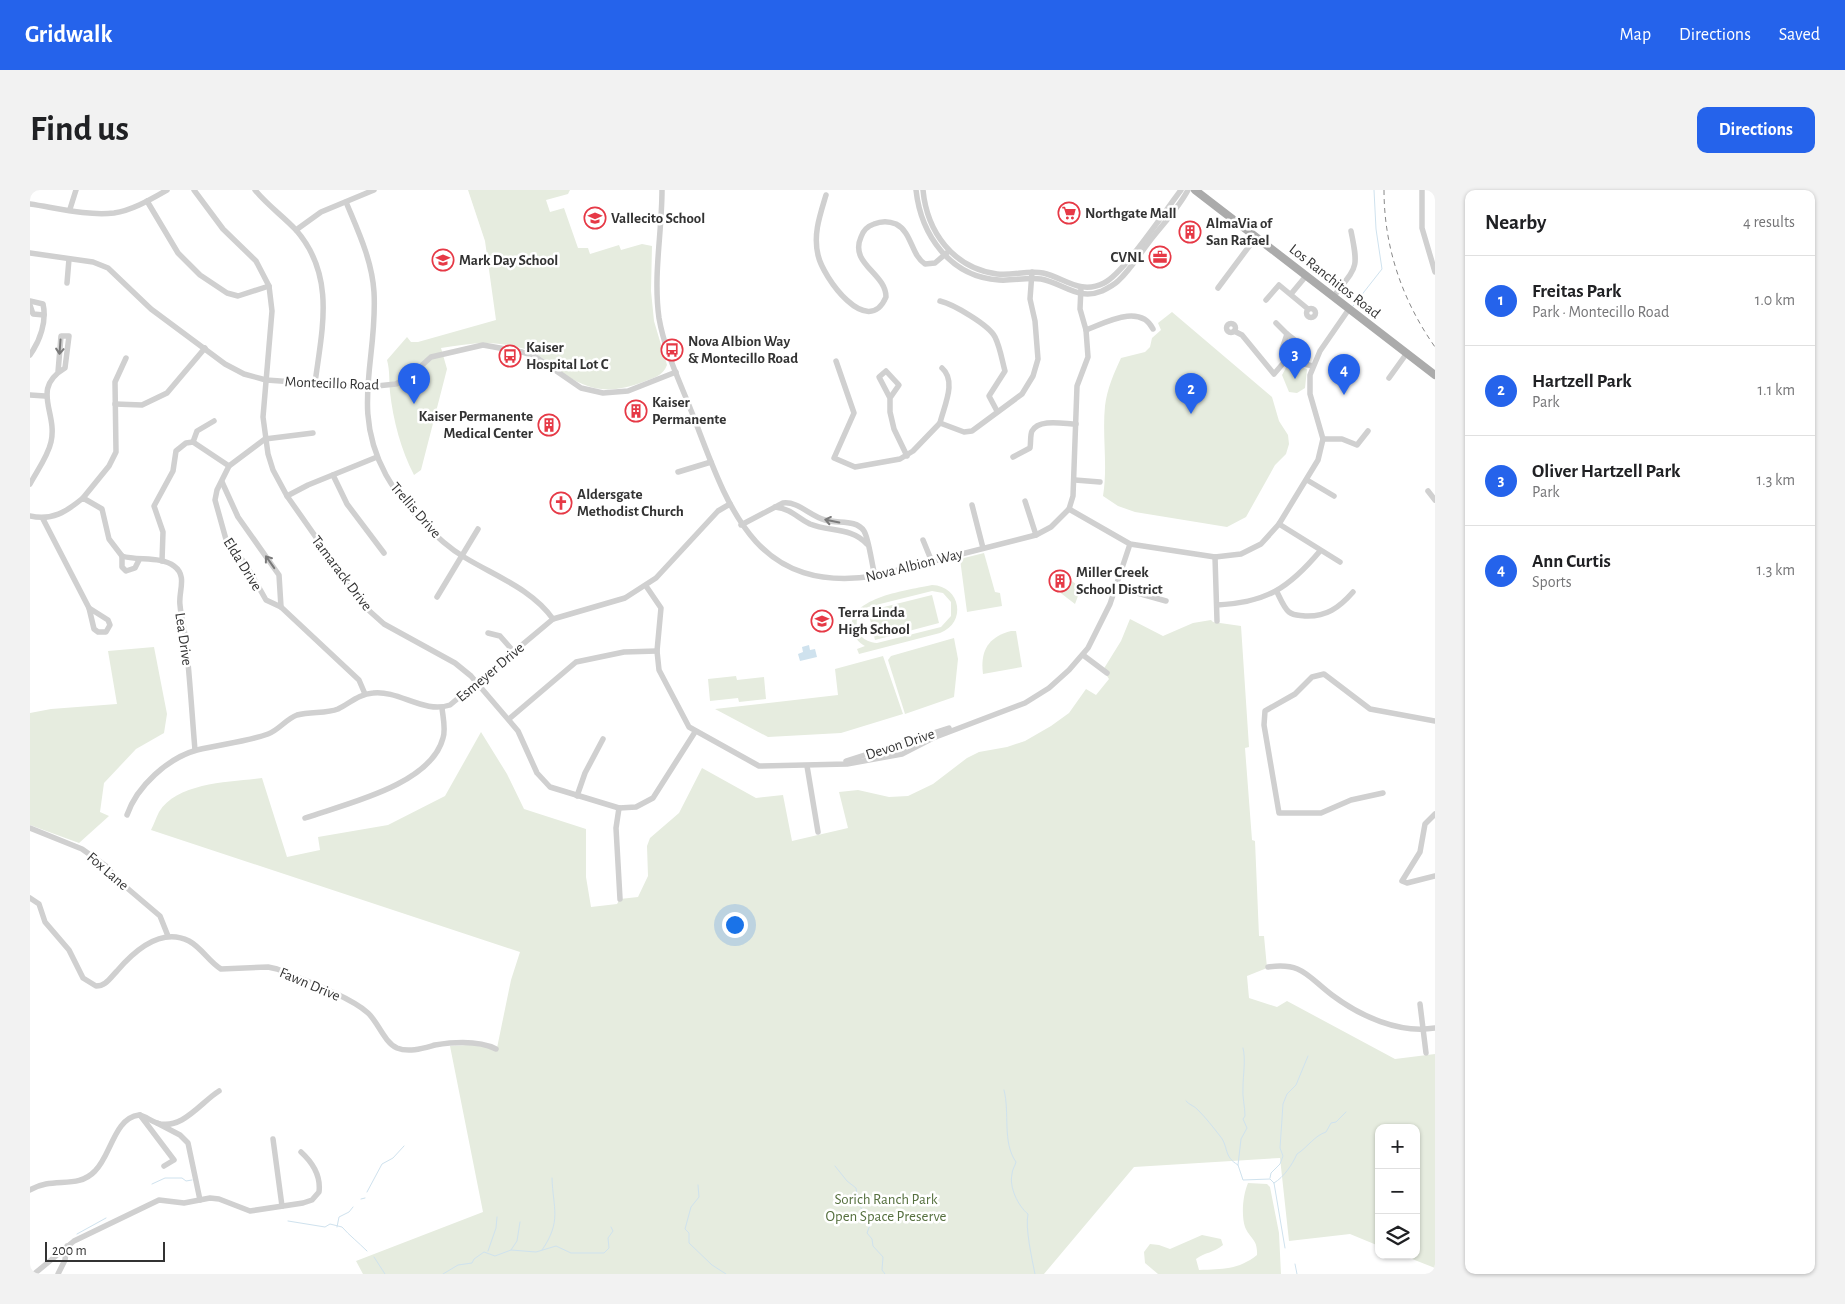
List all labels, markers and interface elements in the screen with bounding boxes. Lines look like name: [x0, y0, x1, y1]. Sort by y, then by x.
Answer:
text: Gridwalk: [25, 23, 112, 47]
text: Map: [1620, 26, 1651, 44]
text: Directions: [1679, 26, 1751, 44]
text: Saved: [1779, 26, 1820, 44]
button: Directions: [1697, 107, 1815, 153]
text: Find us: [30, 112, 129, 147]
supermarket icon: Northgate Mall: [1057, 201, 1081, 225]
school or university icon: Vallecito School: [583, 206, 607, 230]
place label: Northgate Mall: [1085, 206, 1177, 221]
place label: Vallecito School: [611, 211, 705, 226]
text: Nearby: [1485, 212, 1546, 233]
text: 4 results: [1743, 214, 1795, 230]
place label: AlmaVia of San Rafael: [1206, 216, 1273, 248]
building icon: AlmaVia of San Rafael: [1178, 220, 1202, 244]
street label: Los Ranchitos Road: [1286, 241, 1383, 322]
office icon: CVNL: [1148, 245, 1172, 269]
school or university icon: Mark Day School: [431, 248, 455, 272]
place label: CVNL: [1111, 250, 1145, 265]
place label: Mark Day School: [459, 253, 558, 268]
text: Freitas Park: [1532, 282, 1621, 301]
text: 1: [1498, 292, 1504, 308]
text: 1.0 km: [1755, 292, 1795, 308]
text: Park · Montecillo Road: [1532, 304, 1669, 320]
place label: Nova Albion Way & Montecillo Road: [688, 334, 798, 366]
one-way arrow: [55, 338, 64, 354]
bus stop icon: Nova Albion Way & Montecillo Road: [660, 338, 684, 362]
pin: 3: [1279, 338, 1311, 379]
place label: Kaiser Hospital Lot C: [526, 340, 609, 372]
bus stop icon: Kaiser Hospital Lot C: [498, 344, 522, 368]
pin: 4: [1328, 354, 1360, 395]
pin: 1: [398, 363, 430, 404]
text: Hartzell Park: [1532, 372, 1632, 391]
pin: 2: [1175, 373, 1207, 414]
street label: Montecillo Road: [285, 374, 380, 393]
text: 2: [1497, 382, 1505, 398]
text: 1.1 km: [1758, 382, 1795, 398]
text: Park: [1532, 394, 1560, 410]
place label: Kaiser Permanente: [652, 395, 726, 427]
building icon: Kaiser Permanente: [624, 399, 648, 423]
place label: Kaiser Permanente Medical Center: [419, 409, 534, 441]
building icon: Kaiser Permanente Medical Center: [537, 413, 561, 437]
text: Oliver Hartzell Park: [1532, 462, 1680, 481]
text: 3: [1498, 472, 1504, 488]
text: 1.3 km: [1757, 472, 1795, 488]
street label: Trellis Drive: [388, 480, 444, 541]
text: Park: [1532, 484, 1560, 500]
place label: Aldersgate Methodist Church: [577, 487, 684, 519]
church icon: Aldersgate Methodist Church: [549, 491, 573, 515]
one-way arrow: [824, 516, 840, 525]
street label: Tamarack Drive: [309, 533, 375, 614]
street label: Elda Drive: [221, 535, 265, 593]
street label: Nova Albion Way: [864, 546, 965, 585]
text: Ann Curtis: [1532, 552, 1611, 571]
one-way arrow: [265, 555, 275, 569]
text: 4: [1497, 562, 1505, 578]
text: 1.3 km: [1757, 562, 1795, 578]
place label: Miller Creek School District: [1076, 565, 1163, 597]
building icon: Miller Creek School District: [1048, 569, 1072, 593]
text: Sports: [1532, 574, 1572, 590]
place label: Terra Linda High School: [838, 605, 910, 637]
school or university icon: Terra Linda High School: [810, 609, 834, 633]
street label: Lea Drive: [172, 612, 195, 667]
street label: Esmeyer Drive: [454, 640, 527, 705]
street label: Devon Drive: [864, 726, 936, 763]
street label: Fox Lane: [84, 849, 131, 893]
your location: [722, 912, 748, 938]
street label: Fawn Drive: [277, 965, 342, 1004]
map controls: [1375, 1124, 1420, 1259]
button: +: [1375, 1124, 1420, 1169]
button: −: [1375, 1169, 1420, 1214]
park label: Sorich Ranch Park Open Space Preserve: [826, 1192, 947, 1224]
button: layers: [1375, 1214, 1420, 1259]
scale bar: [45, 1239, 165, 1262]
text: 200 m: [52, 1244, 87, 1258]

